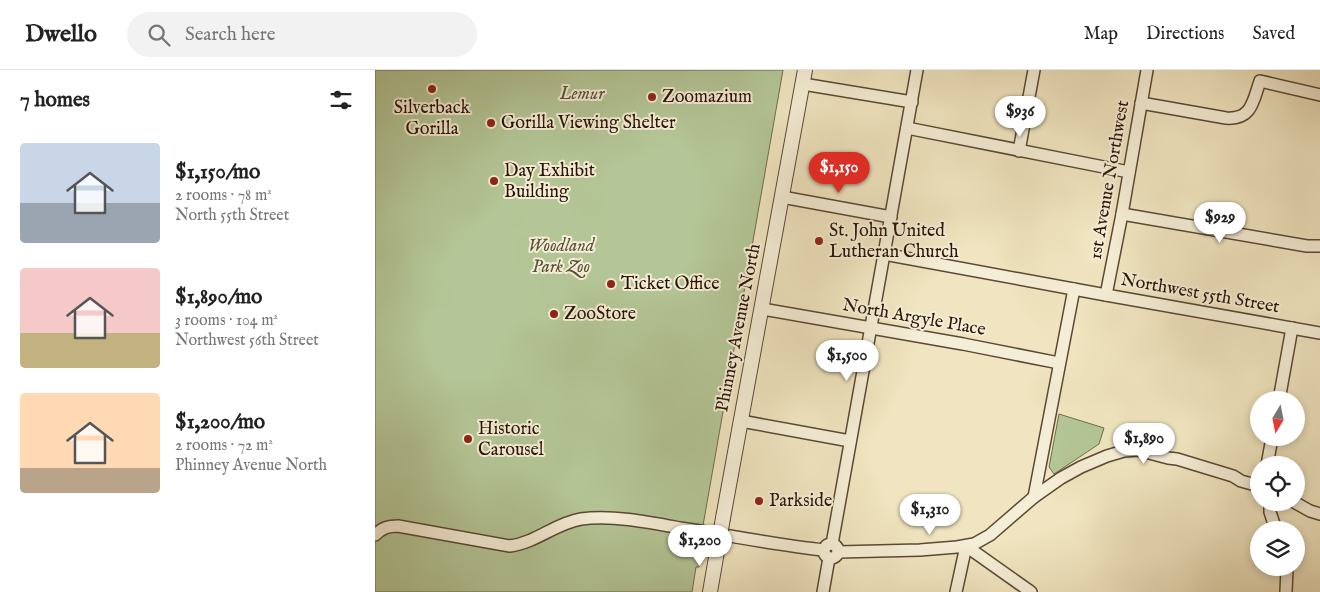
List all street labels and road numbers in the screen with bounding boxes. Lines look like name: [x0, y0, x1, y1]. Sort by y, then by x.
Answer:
street label: 1st Avenue Northwest: [1085, 99, 1135, 261]
street label: Phinney Avenue North: [711, 241, 767, 414]
street label: Northwest 55th Street: [1119, 269, 1281, 319]
street label: North Argyle Place: [841, 294, 987, 342]

